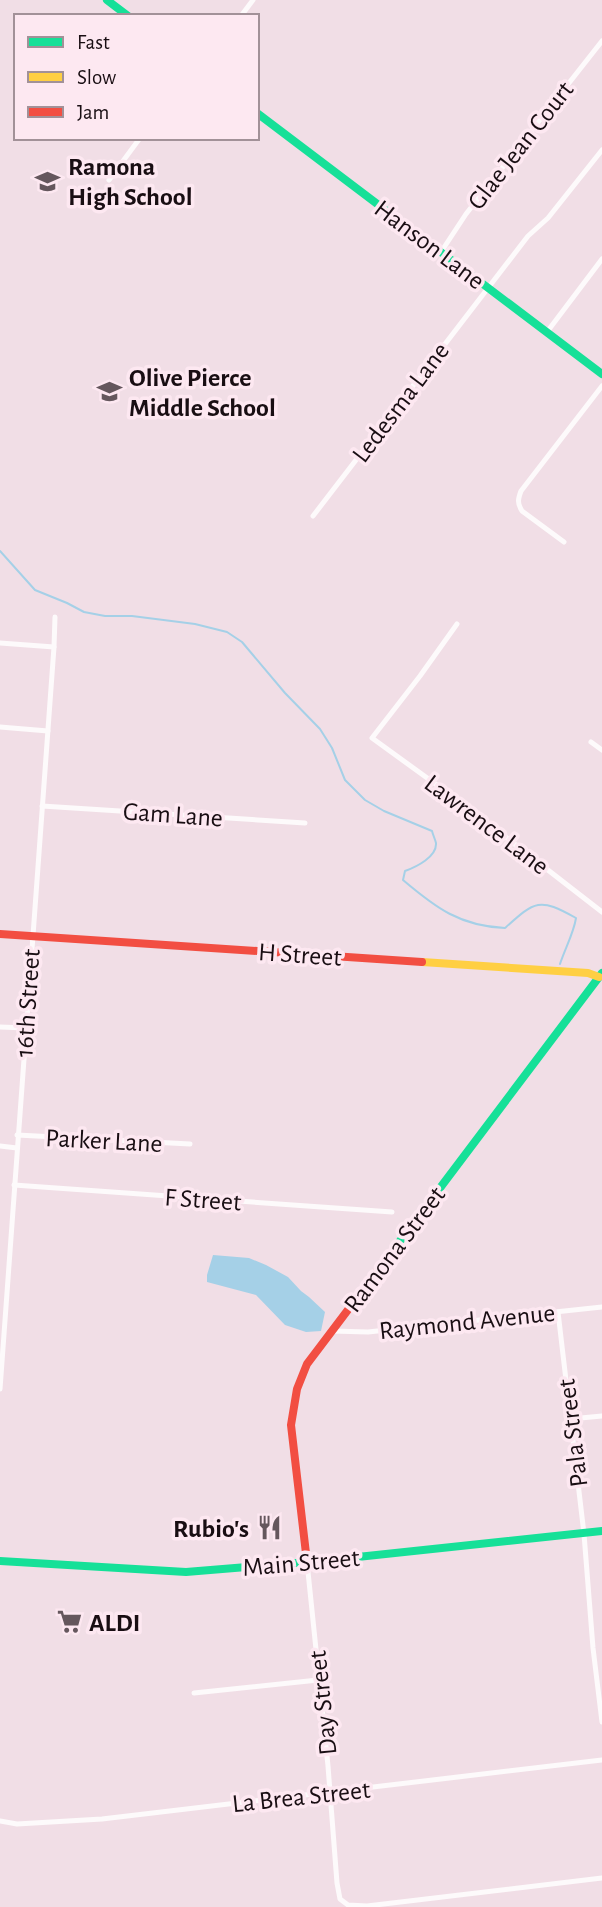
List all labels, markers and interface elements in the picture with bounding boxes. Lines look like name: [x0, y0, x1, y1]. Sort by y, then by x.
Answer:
legend: [14, 14, 259, 140]
text: Fast: [77, 32, 110, 53]
text: Slow: [77, 67, 116, 88]
street label: Glae Jean Court: [463, 77, 579, 214]
text: Jam: [77, 102, 109, 123]
place label: Ramona High School: [68, 154, 193, 210]
school or university icon: Ramona High School: [34, 167, 62, 195]
street label: Hanson Lane: [370, 195, 489, 294]
street label: Ledesma Lane: [348, 338, 454, 467]
place label: Olive Pierce Middle School: [129, 365, 276, 421]
school or university icon: Olive Pierce Middle School: [95, 378, 123, 406]
street label: Lawrence Lane: [419, 770, 553, 880]
street label: Gam Lane: [122, 799, 224, 831]
street label: H Street: [257, 939, 342, 971]
street label: 16th Street: [11, 948, 45, 1058]
street label: Parker Lane: [45, 1125, 163, 1157]
street label: Ramona Street: [339, 1182, 450, 1317]
street label: F Street: [164, 1184, 242, 1216]
street label: Raymond Avenue: [378, 1300, 556, 1344]
street label: Pala Street: [553, 1377, 593, 1488]
restaurant icon: Rubio's: [255, 1514, 283, 1542]
place label: Rubio's: [173, 1516, 249, 1542]
street label: Main Street: [241, 1545, 361, 1581]
supermarket icon: ALDI: [55, 1608, 83, 1636]
place label: ALDI: [89, 1610, 140, 1636]
street label: Day Street: [305, 1649, 341, 1757]
street label: La Brea Street: [231, 1777, 371, 1817]

